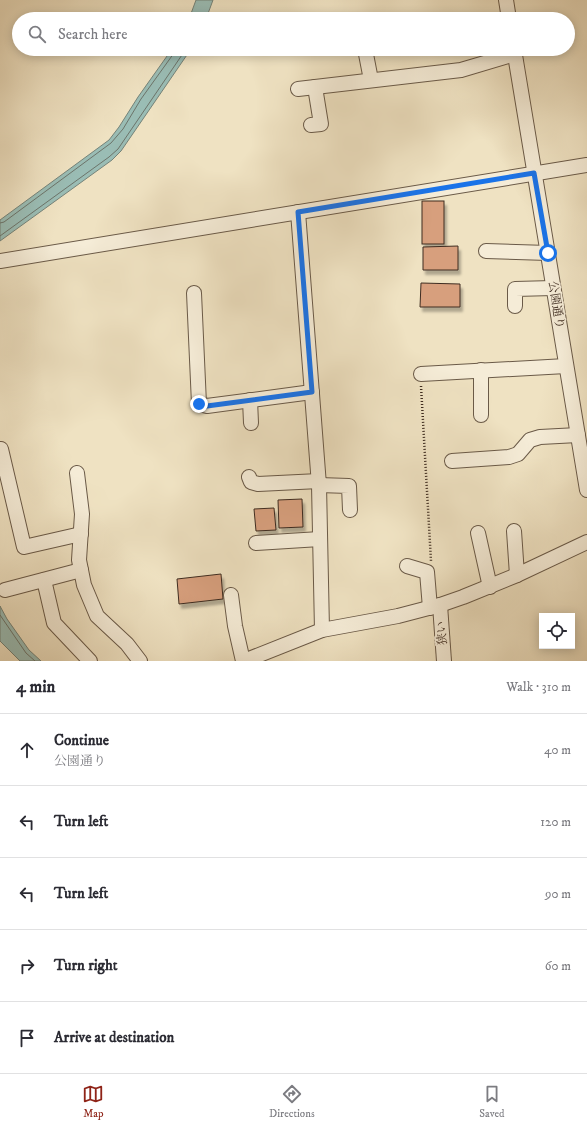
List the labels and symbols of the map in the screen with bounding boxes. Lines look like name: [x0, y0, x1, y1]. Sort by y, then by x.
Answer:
route start: [539, 244, 557, 262]
street label: 公園通り: [545, 280, 567, 330]
route end: [190, 395, 208, 413]
street label: 狭い: [433, 620, 451, 646]

